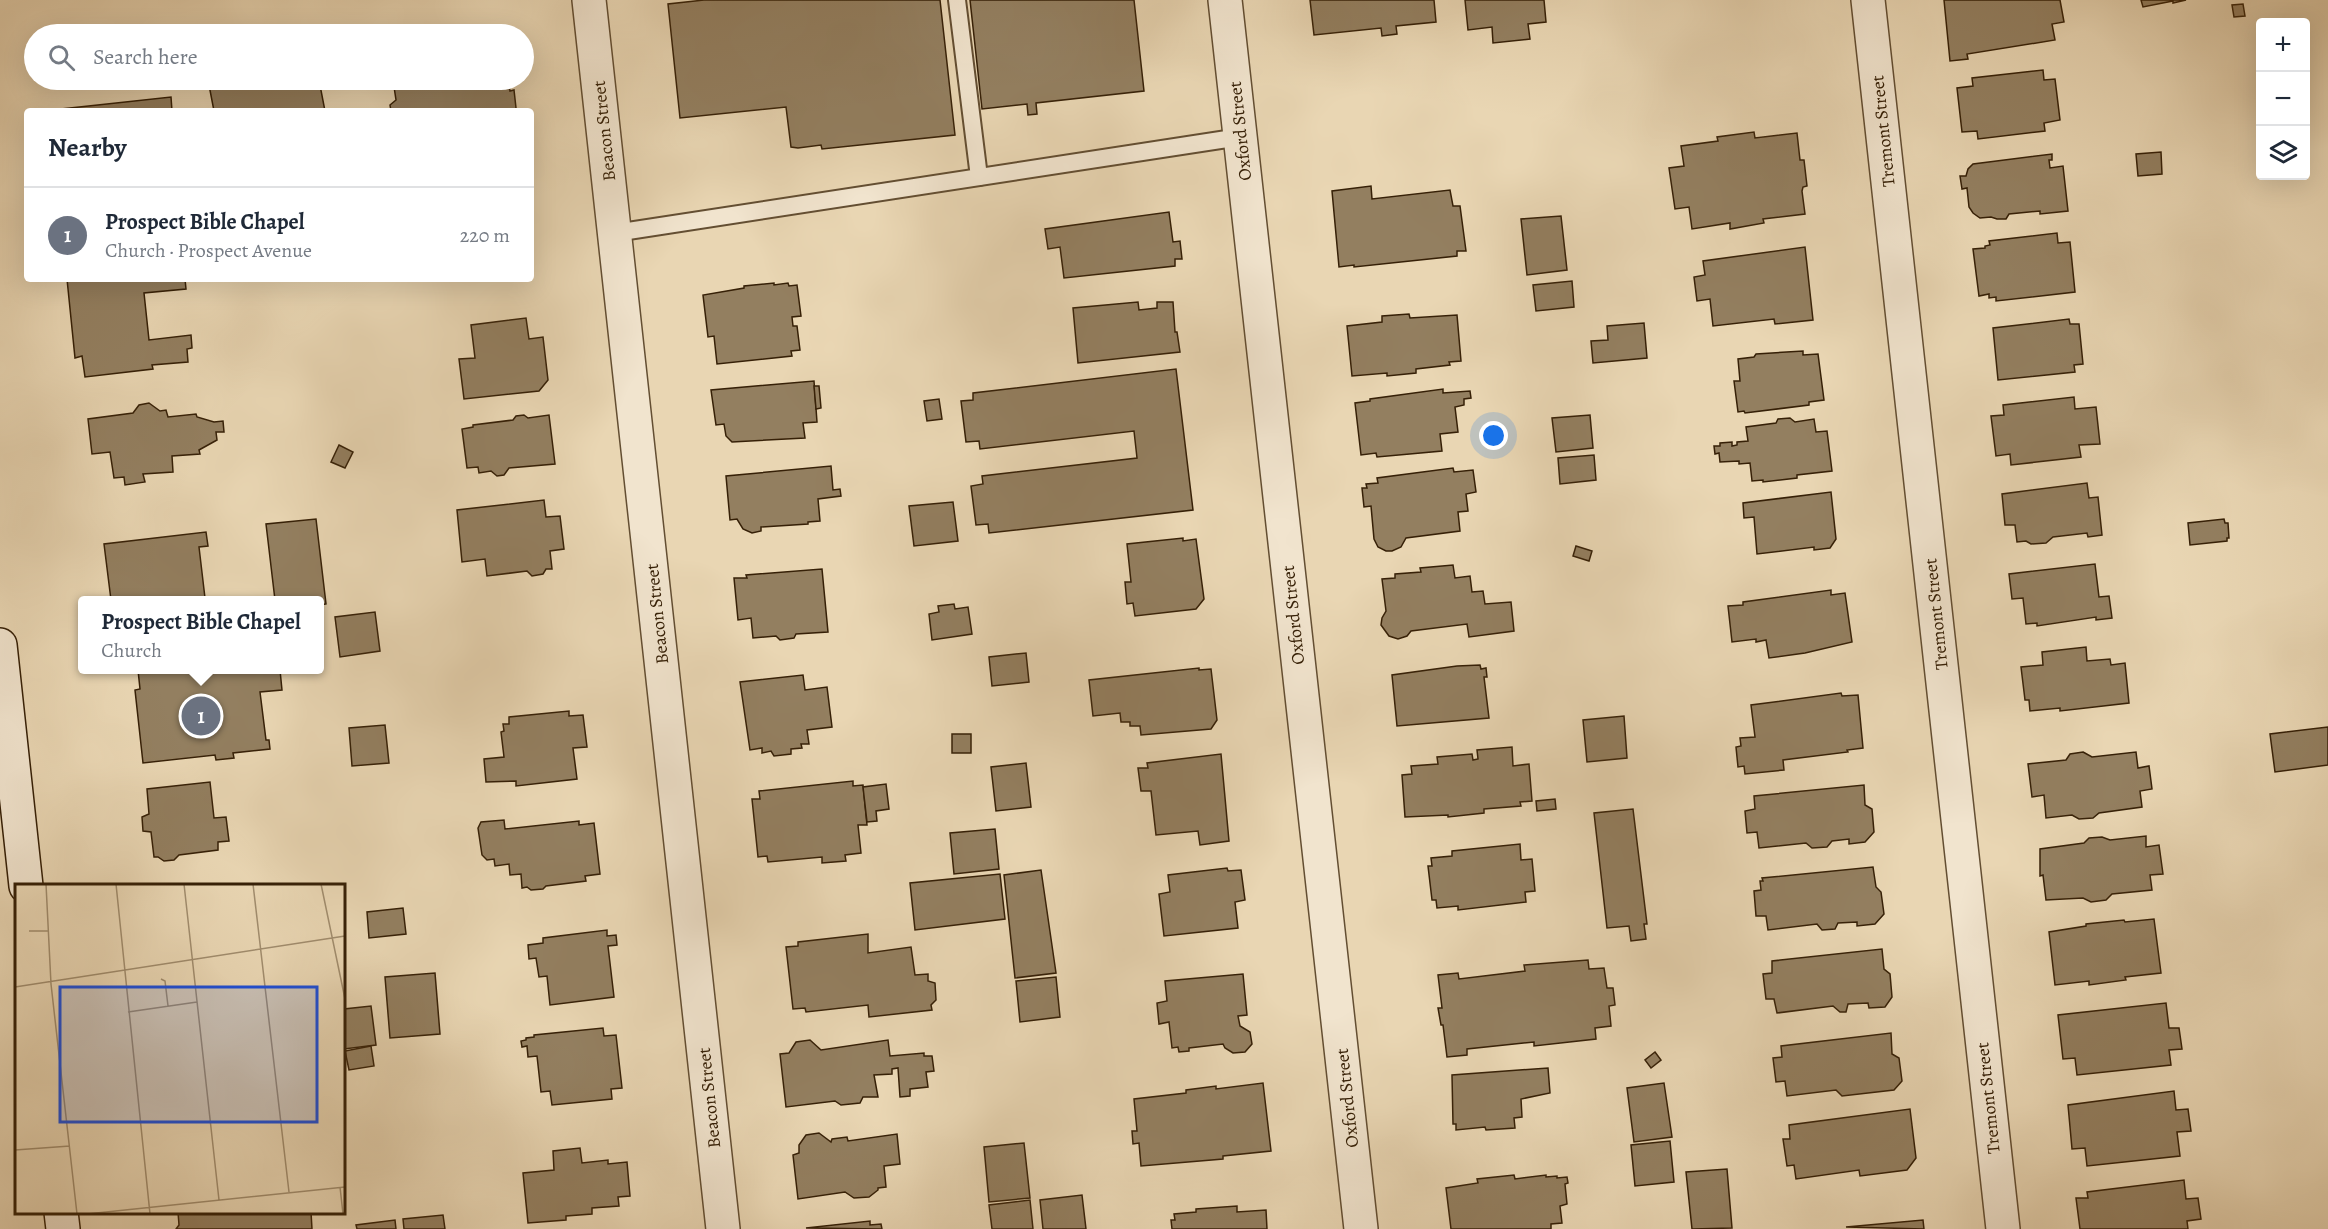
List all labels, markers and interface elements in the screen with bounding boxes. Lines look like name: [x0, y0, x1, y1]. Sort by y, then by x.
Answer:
map controls: [2256, 18, 2310, 180]
button: +: [2256, 18, 2310, 72]
search box: [24, 24, 534, 90]
icon: search: [45, 41, 78, 74]
text: Search here: [93, 42, 198, 72]
button: −: [2256, 72, 2310, 126]
street label: Tremont Street: [1865, 74, 1901, 188]
street label: Beacon Street: [587, 79, 621, 183]
street label: Oxford Street: [1223, 80, 1257, 182]
button: layers: [2256, 126, 2310, 180]
text: Nearby: [48, 130, 127, 165]
text: Prospect Bible Chapel: [105, 207, 304, 237]
text: 1: [64, 222, 71, 249]
text: 220 m: [460, 222, 510, 249]
text: Church · Prospect Avenue: [105, 237, 312, 264]
your location: [1479, 421, 1508, 450]
street label: Tremont Street: [1918, 557, 1954, 671]
street label: Beacon Street: [640, 562, 674, 666]
street label: Oxford Street: [1276, 564, 1310, 666]
popup: [78, 596, 324, 674]
text: Prospect Bible Chapel: [101, 607, 301, 637]
text: Church: [101, 637, 162, 664]
pin: 1: [182, 694, 220, 738]
inset map: [15, 884, 345, 1214]
street label: Tremont Street: [1970, 1041, 2006, 1155]
street label: Beacon Street: [692, 1046, 726, 1150]
street label: Oxford Street: [1330, 1047, 1364, 1149]

